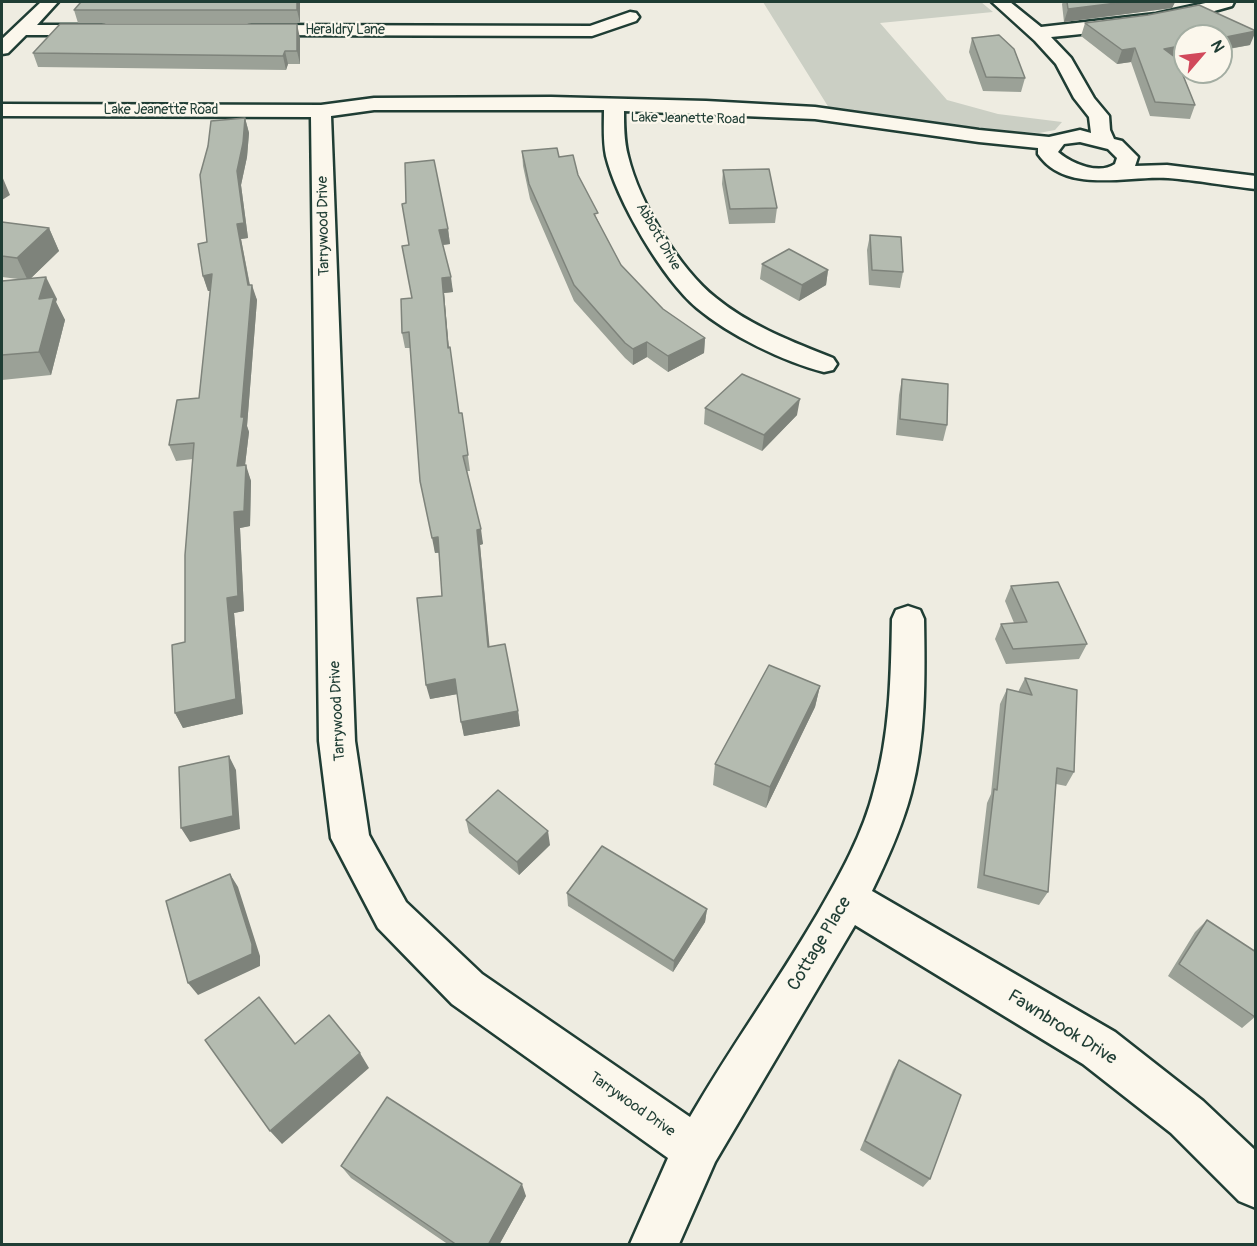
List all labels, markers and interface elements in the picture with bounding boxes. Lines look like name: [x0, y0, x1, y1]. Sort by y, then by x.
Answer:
street label: Heraldry Lane: [305, 22, 385, 38]
north arrow: [1173, 24, 1233, 84]
text: N: [1206, 37, 1228, 56]
street label: Lake Jeanette Road: [104, 102, 218, 118]
street label: Lake Jeanette Road: [630, 110, 746, 128]
street label: Tarrywood Drive: [314, 176, 334, 276]
street label: Abbott Drive: [632, 201, 684, 273]
street label: Tarrywood Drive: [326, 660, 350, 762]
street label: Cottage Place: [783, 893, 857, 995]
street label: Fawnbrook Drive: [1003, 986, 1121, 1070]
street label: Tarrywood Drive: [586, 1069, 678, 1141]

